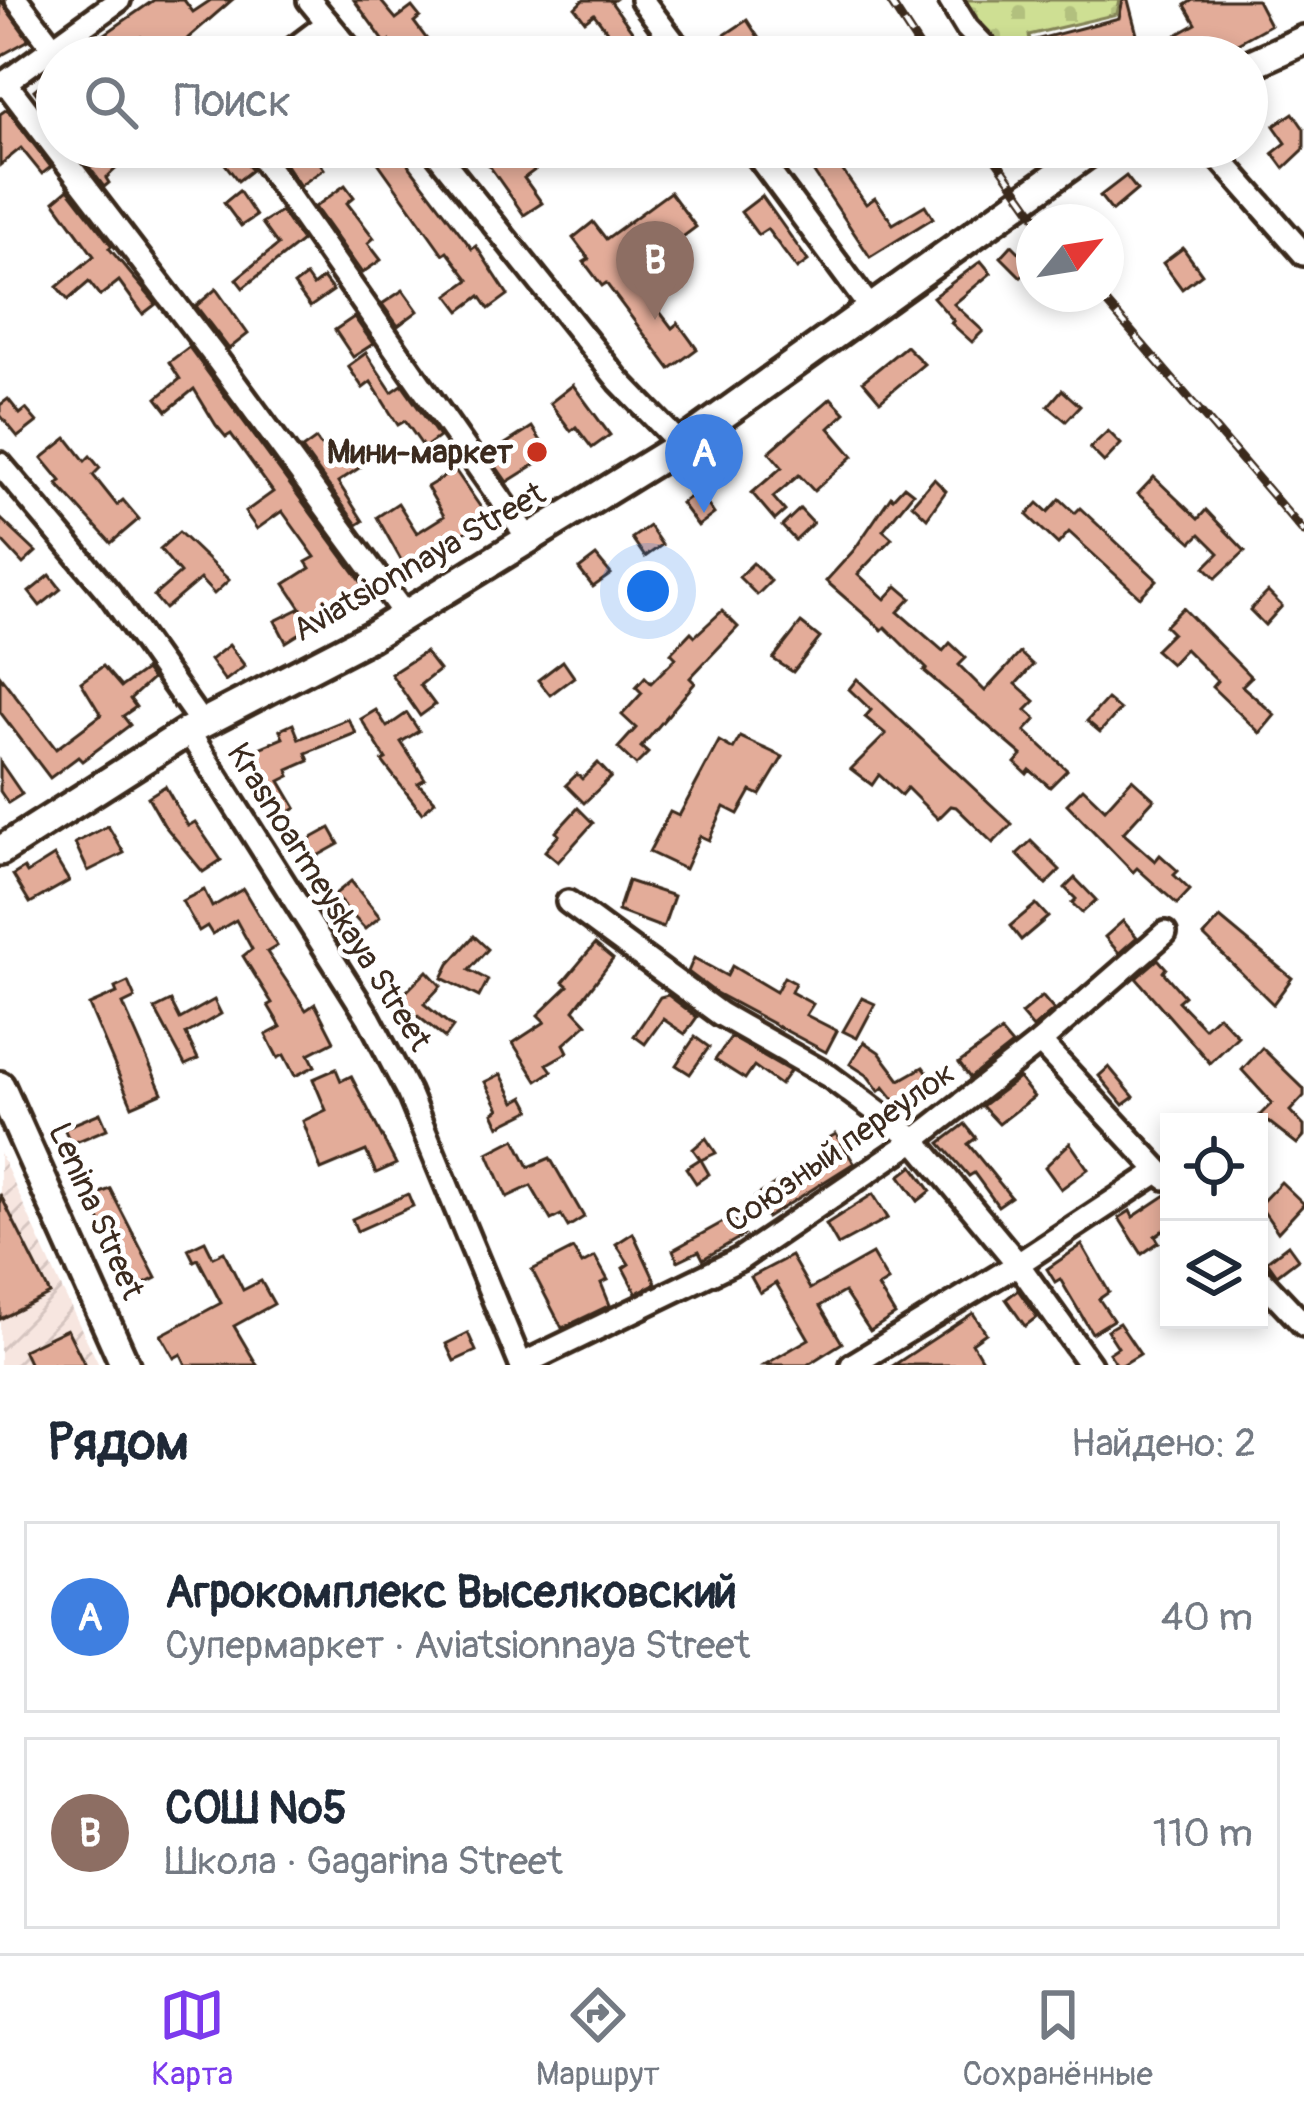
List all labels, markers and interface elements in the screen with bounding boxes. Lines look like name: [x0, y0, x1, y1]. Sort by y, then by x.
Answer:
search box: [36, 36, 1268, 168]
icon: search: [78, 69, 144, 135]
text: Поиск: [174, 74, 291, 130]
north arrow: [1016, 204, 1124, 312]
pin: B: [616, 221, 694, 320]
pin: A: [665, 414, 743, 513]
place label: Мини-маркет: [327, 432, 513, 473]
marker: Мини-маркет: [524, 439, 550, 465]
street label: Aviatsionnaya Street: [286, 473, 553, 651]
your location: [618, 561, 678, 621]
street label: Krasnoarmeyskaya Street: [217, 735, 441, 1059]
street label: Союзный переулок: [717, 1052, 963, 1242]
map controls: [1160, 1113, 1268, 1329]
button: locate: [1160, 1113, 1268, 1221]
street label: Lenina Street: [39, 1116, 153, 1306]
button: layers: [1160, 1221, 1268, 1329]
text: Рядом: [48, 1411, 189, 1475]
text: Найдено: 2: [1071, 1419, 1256, 1468]
text: Агрокомплекс Выселковский: [165, 1565, 737, 1621]
text: A: [77, 1593, 103, 1642]
text: 40 m: [1161, 1593, 1253, 1642]
text: Супермаркет · Aviatsionnaya Street: [165, 1621, 750, 1670]
text: СОШ №5: [165, 1781, 347, 1837]
text: B: [79, 1809, 101, 1858]
text: 110 m: [1153, 1809, 1253, 1858]
text: Школа · Gagarina Street: [165, 1837, 563, 1886]
tab: Карта: [151, 1982, 233, 2095]
tab: Маршрут: [536, 1982, 660, 2095]
tab: Сохранённые: [962, 1982, 1153, 2095]

